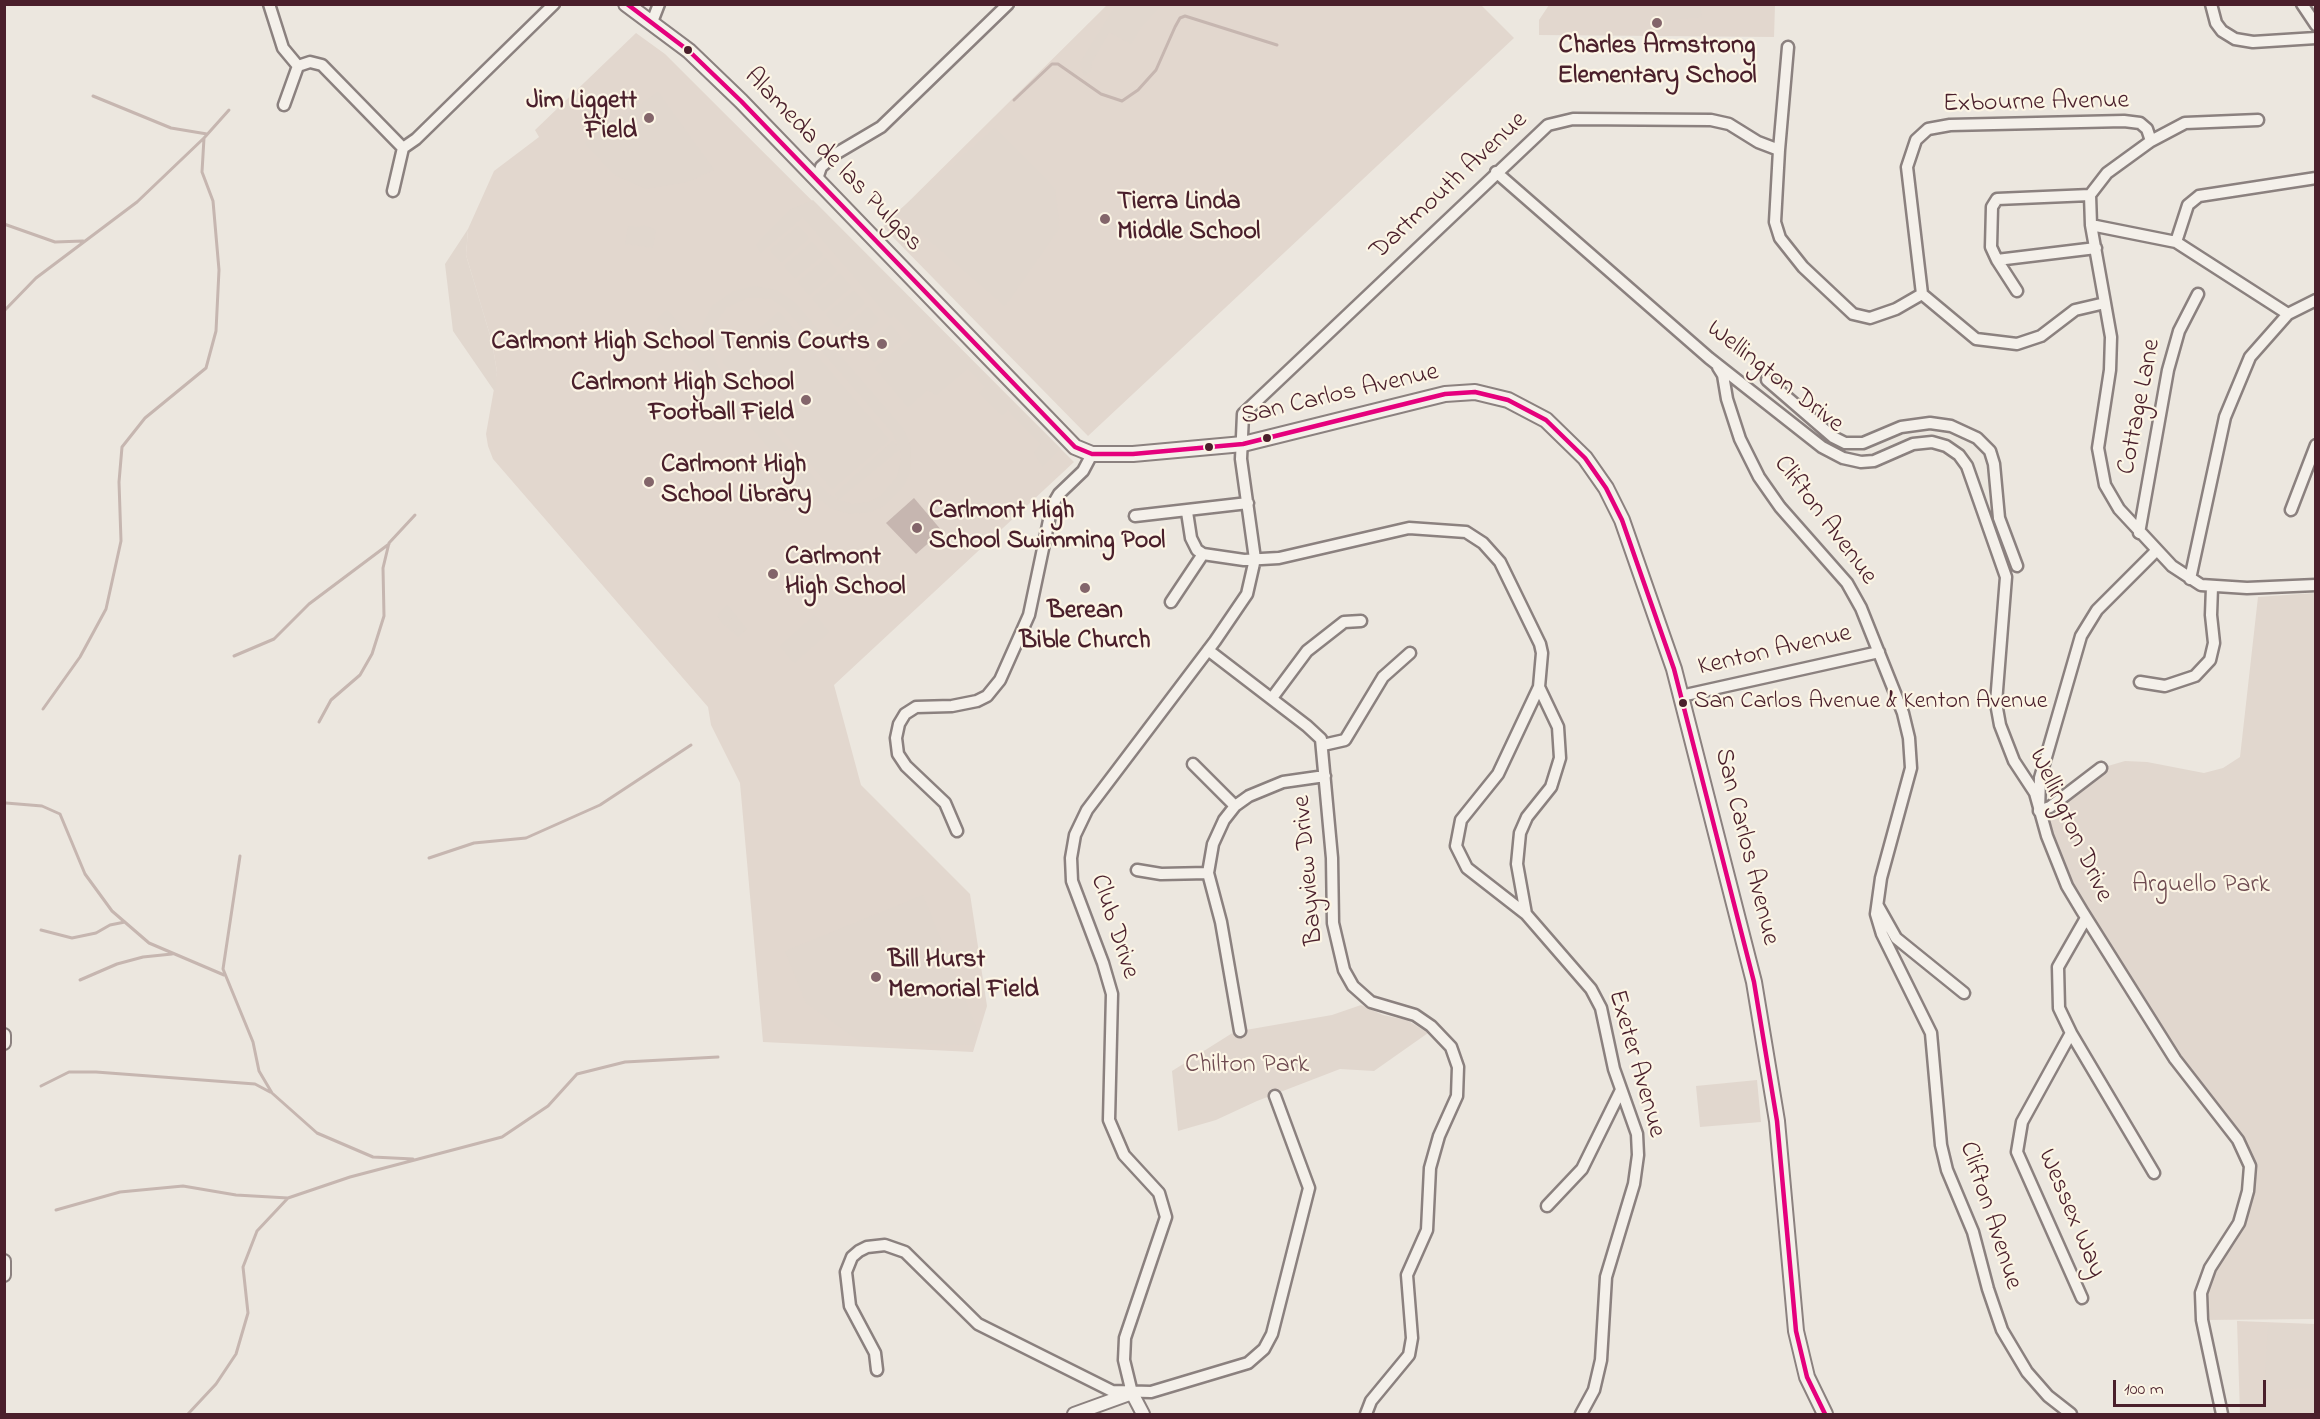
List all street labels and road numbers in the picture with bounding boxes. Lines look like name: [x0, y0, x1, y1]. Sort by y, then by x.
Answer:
street label: Alameda de las Pulgas: [736, 62, 928, 260]
street label: Exbourne Avenue: [1943, 87, 2129, 121]
street label: Dartmouth Avenue: [1365, 106, 1535, 268]
street label: Wellington Drive: [1699, 315, 1849, 441]
street label: Cottage Lane: [2113, 337, 2169, 477]
street label: San Carlos Avenue: [1238, 358, 1442, 434]
street label: Clifton Avenue: [1765, 450, 1883, 592]
street label: Kenton Avenue: [1695, 619, 1855, 685]
street label: Wellington Drive: [2020, 744, 2118, 908]
street label: San Carlos Avenue: [1705, 745, 1785, 949]
street label: Bayview Drive: [1288, 794, 1332, 946]
street label: Club Drive: [1081, 871, 1145, 983]
street label: Exeter Avenue: [1599, 987, 1671, 1141]
street label: Clifton Avenue: [1950, 1138, 2028, 1294]
street label: Wessex Way: [2029, 1145, 2111, 1283]

